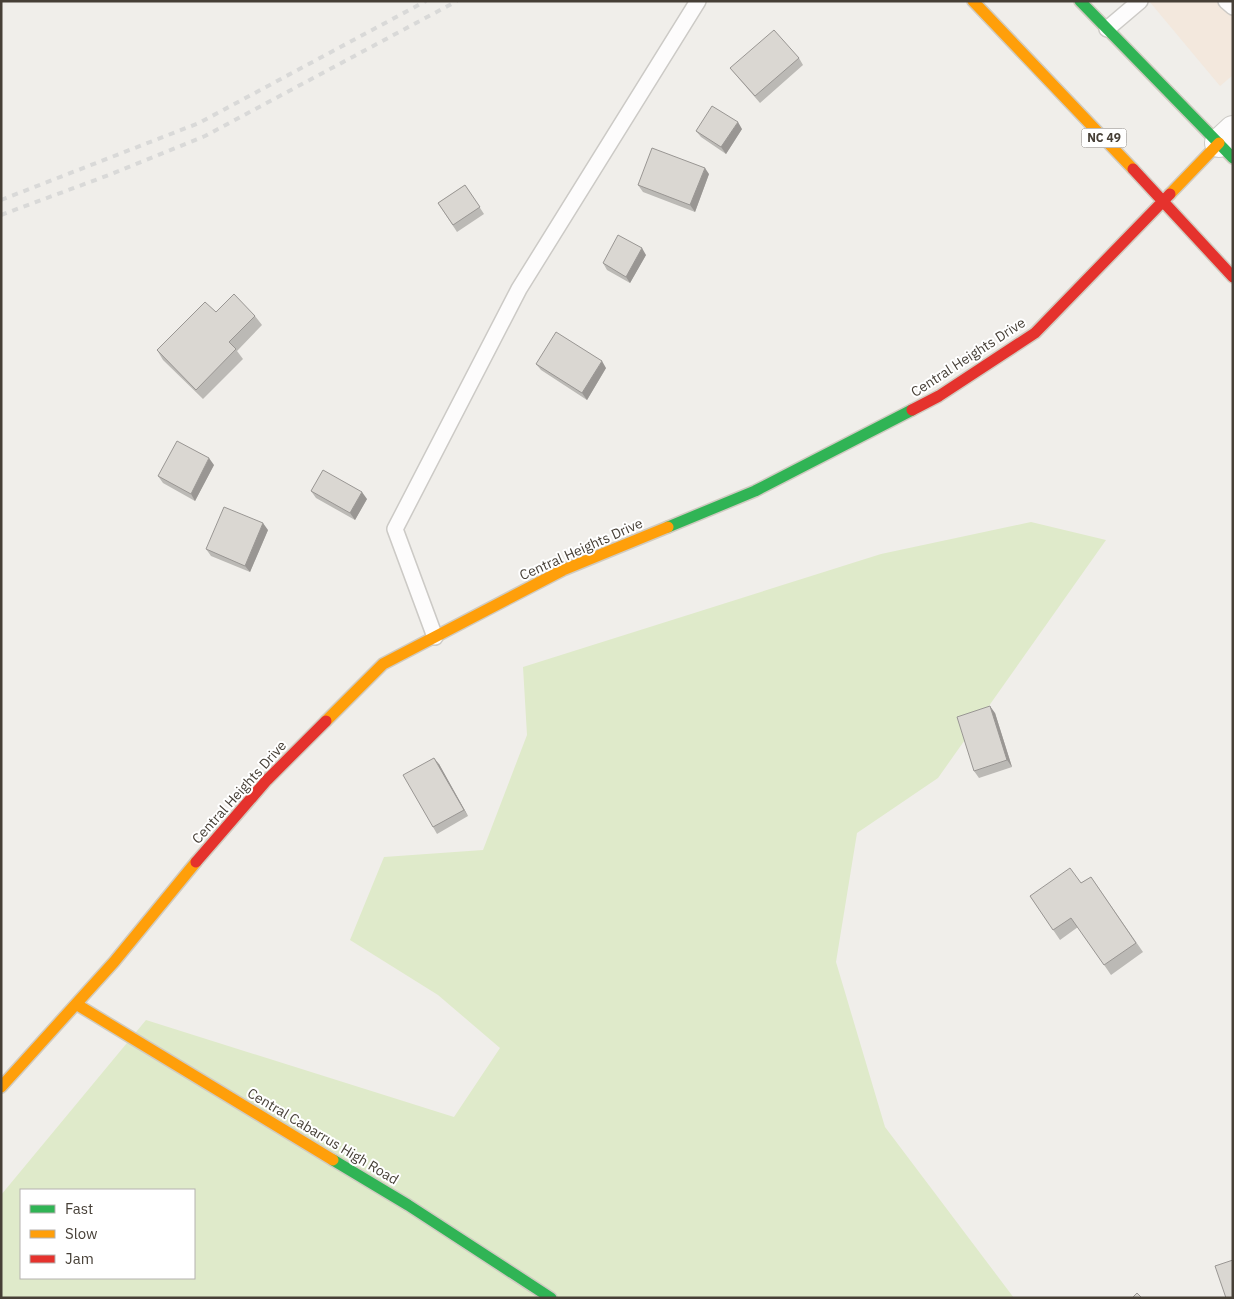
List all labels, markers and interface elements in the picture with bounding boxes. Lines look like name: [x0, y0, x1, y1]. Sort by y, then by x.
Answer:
road number: NC 49: [1082, 128, 1126, 148]
street label: Central Heights Drive: [907, 313, 1029, 401]
street label: Central Heights Drive: [517, 514, 646, 584]
street label: Central Heights Drive: [188, 736, 290, 847]
street label: Central Cabarrus High Road: [244, 1084, 402, 1188]
legend: [20, 1189, 195, 1279]
text: Fast: [65, 1199, 93, 1218]
text: Slow: [65, 1224, 98, 1243]
text: Jam: [65, 1249, 94, 1268]

